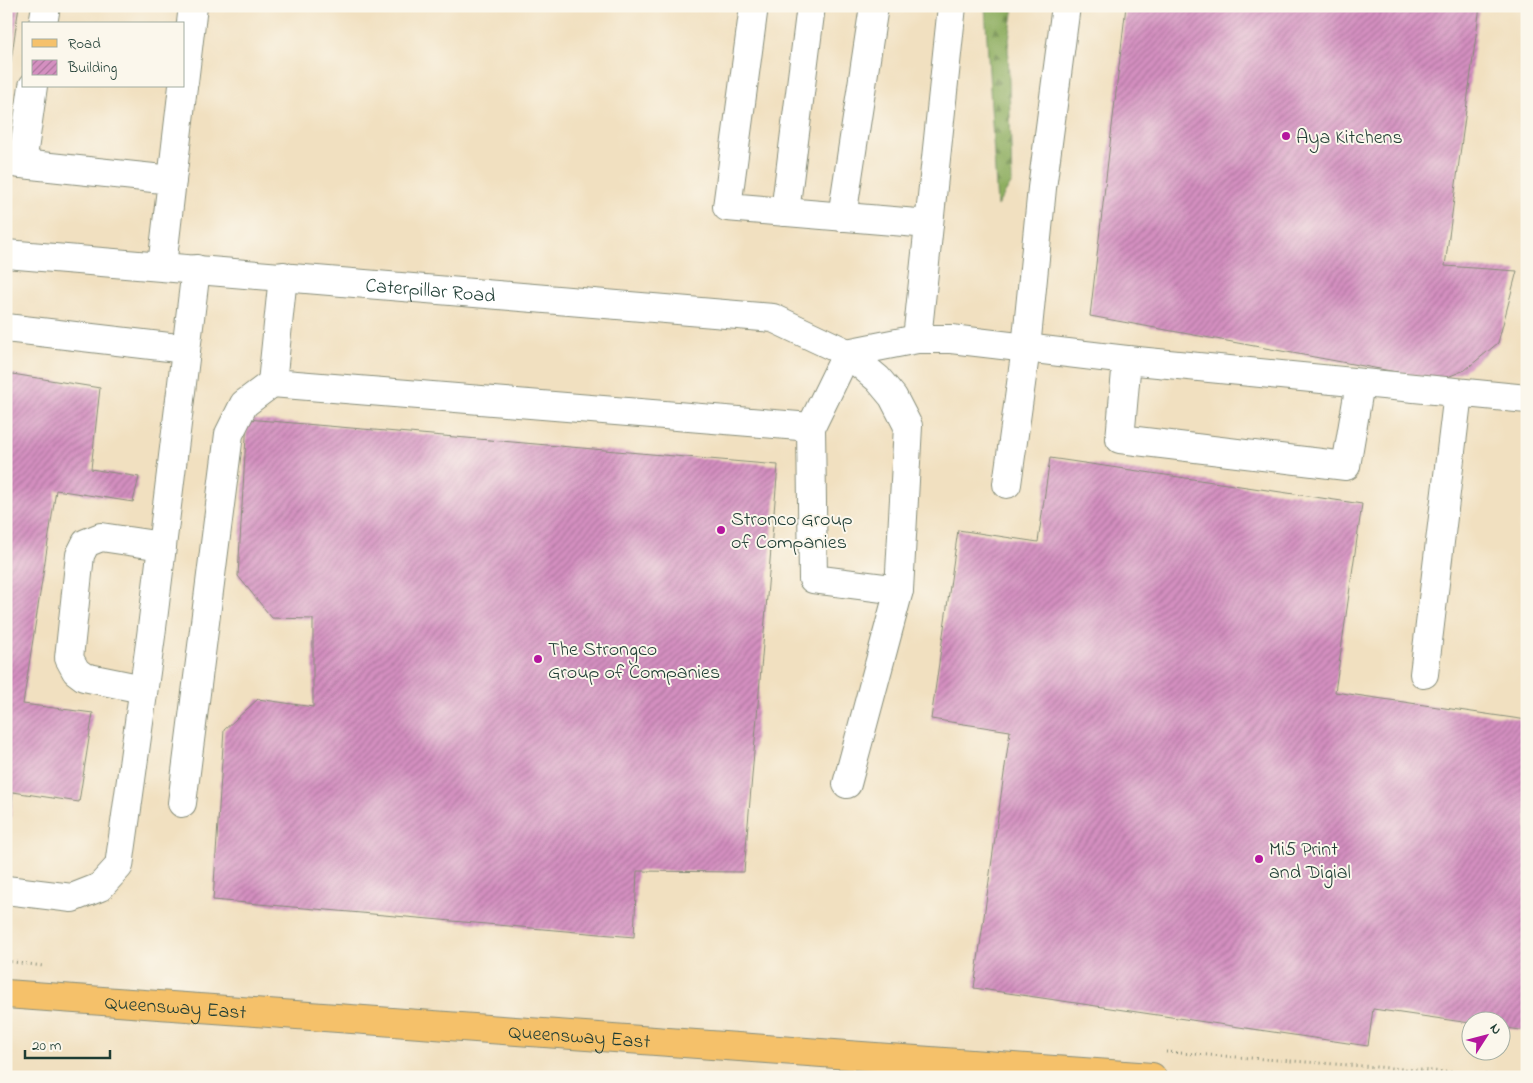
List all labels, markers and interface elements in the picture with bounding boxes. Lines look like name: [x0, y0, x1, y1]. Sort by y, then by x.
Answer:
legend: [22, 22, 185, 88]
text: Road: [68, 33, 101, 55]
text: Building: [67, 57, 117, 80]
place label: Aya Kitchens: [1296, 124, 1403, 153]
marker: Aya Kitchens: [1280, 130, 1292, 142]
street label: Caterpillar Road: [364, 272, 497, 312]
place label: Stronco Group of Companies: [731, 506, 853, 558]
marker: Stronco Group of Companies: [715, 524, 727, 536]
place label: The Strongco Group of Companies: [548, 636, 720, 688]
marker: The Strongco Group of Companies: [532, 653, 544, 665]
place label: Mi5 Print and Digial: [1269, 836, 1351, 889]
marker: Mi5 Print and Digial: [1253, 853, 1265, 865]
street label: Queensway East: [103, 989, 248, 1028]
north arrow: [1460, 1010, 1510, 1060]
street label: Queensway East: [507, 1018, 652, 1058]
text: N: [1484, 1019, 1507, 1039]
scale bar: [25, 1028, 110, 1060]
text: 20 m: [32, 1035, 62, 1057]

